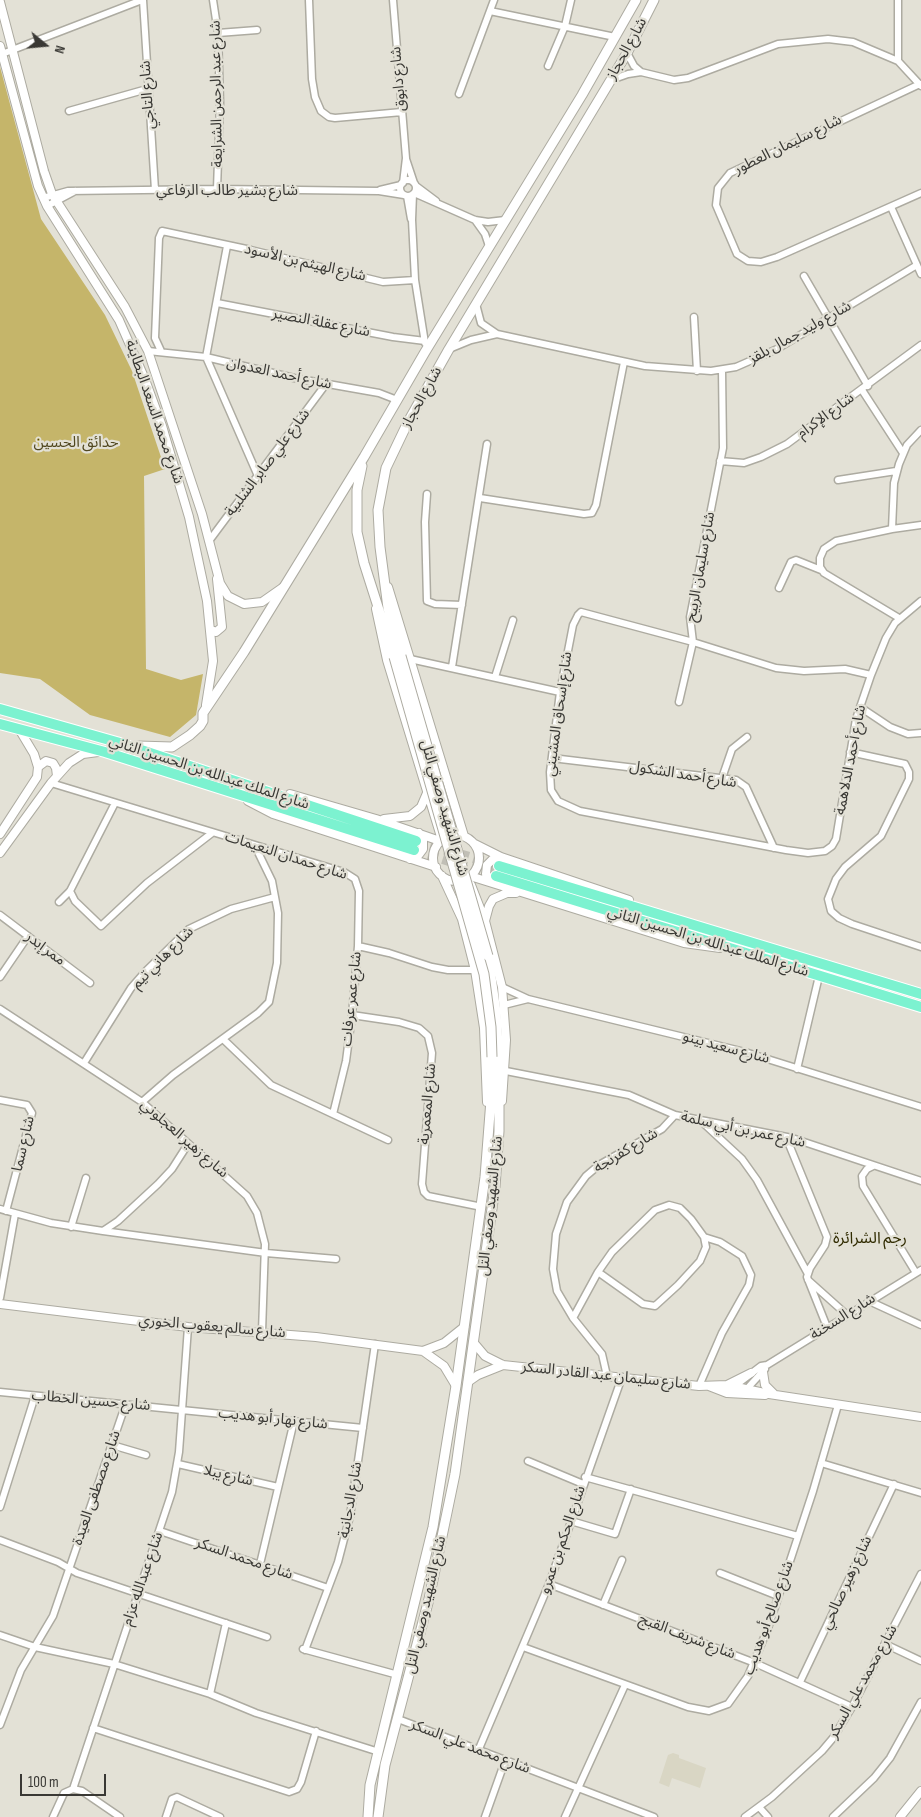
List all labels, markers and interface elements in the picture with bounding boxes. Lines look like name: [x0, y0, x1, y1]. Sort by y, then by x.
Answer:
street label: شارع الحجاز: [603, 15, 651, 83]
north arrow: [20, 20, 70, 70]
street label: شارع عبد الرحمن الشرايعة: [207, 20, 227, 168]
text: N: [51, 43, 69, 56]
street label: شارع دابوق: [387, 46, 411, 112]
street label: شارع التاجي: [137, 60, 159, 130]
street label: شارع سليمان العطور: [731, 111, 845, 179]
street label: شارع بشير طالب الرفاعي: [156, 182, 298, 200]
street label: شارع الهيثم بن الأسود: [242, 240, 368, 286]
street label: شارع وليد جمال بلقز: [745, 297, 855, 369]
street label: شارع عقلة النصير: [271, 305, 371, 341]
street label: شارع محمد السعد البطاينة: [121, 338, 187, 486]
street label: شارع أحمد العدوان: [225, 354, 333, 394]
street label: شارع الحجاز: [398, 364, 446, 432]
street label: شارع الإكرام: [794, 389, 858, 443]
street label: شارع علي صابر الشلبية: [222, 406, 314, 520]
park label: حدائق الحسين: [33, 434, 119, 452]
street label: شارع سليمان الربيح: [682, 511, 720, 623]
street label: شارع إسحاق المشيني: [541, 651, 577, 777]
street label: شارع أحمد الدلاهمة: [832, 703, 870, 817]
street label: شارع الملك عبدالله بن الحسين الثاني: [107, 732, 311, 814]
street label: شارع الشهيد وصفي التل: [416, 738, 472, 878]
street label: شارع أحمد الشكول: [628, 758, 738, 792]
street label: شارع حمدان النعيمات: [223, 828, 349, 884]
street label: شارع الملك عبدالله بن الحسين الثاني: [605, 903, 811, 981]
street label: شارع هاني تيم: [128, 923, 198, 993]
street label: ممر إبدر: [21, 928, 69, 970]
street label: شارع عمر عرفات: [338, 951, 366, 1047]
street label: شارع سعيد بينو: [681, 1028, 771, 1068]
street label: شارع المعمرية: [415, 1063, 441, 1145]
street label: شارع زهير العجلوني: [136, 1096, 232, 1182]
street label: شارع عمر بن أبي سلمة: [679, 1108, 807, 1152]
street label: شارع سما: [9, 1114, 39, 1174]
street label: شارع كفرنجة: [591, 1125, 661, 1177]
street label: شارع الشهيد وصفي التل: [475, 1135, 507, 1277]
district label: رجم الشرائرة: [833, 1229, 907, 1249]
street label: شارع السخنة: [807, 1290, 879, 1344]
street label: شارع سالم يعقوب الخوري: [138, 1312, 286, 1342]
street label: شارع سليمان عبد القادر السكر: [520, 1358, 692, 1394]
street label: شارع حسين الخطاب: [31, 1387, 151, 1415]
street label: شارع نهار أبو هديب: [217, 1404, 329, 1434]
street label: شارع مصطفى العيدة: [69, 1428, 125, 1548]
street label: شارع الدجانية: [335, 1460, 367, 1540]
street label: شارع يبلا: [202, 1462, 254, 1490]
street label: شارع الحكم بن عمرو: [536, 1484, 590, 1596]
street label: شارع عبدالله عزام: [119, 1530, 167, 1628]
street label: شارع زهير صالحي: [817, 1533, 877, 1633]
street label: شارع محمد السكر: [193, 1534, 295, 1584]
street label: شارع الشهيد وصفي التل: [401, 1535, 451, 1675]
street label: شارع صالح أبو هديب: [740, 1559, 798, 1677]
street label: شارع شريف القبج: [636, 1610, 738, 1664]
street label: شارع محمد علي السكر: [824, 1622, 902, 1742]
street label: شارع محمد علي السكر: [407, 1716, 533, 1778]
scale bar: [22, 1764, 109, 1796]
text: 100 m: [28, 1773, 59, 1792]

